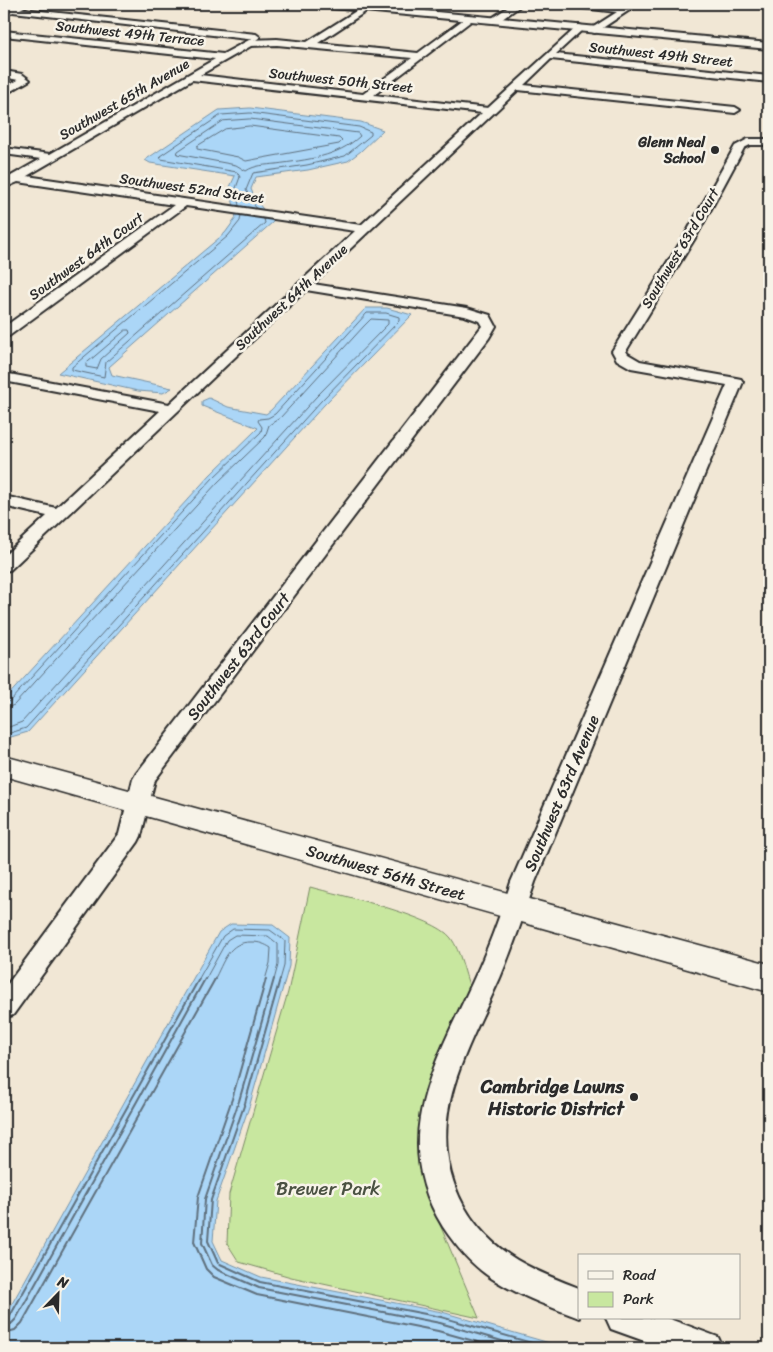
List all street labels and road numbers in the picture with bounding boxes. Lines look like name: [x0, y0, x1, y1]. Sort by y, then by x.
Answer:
street label: Southwest 49th Terrace: [54, 13, 206, 54]
street label: Southwest 49th Street: [588, 35, 734, 74]
street label: Southwest 65th Avenue: [54, 52, 195, 147]
street label: Southwest 50th Street: [268, 61, 414, 100]
street label: Southwest 52nd Street: [118, 166, 266, 211]
street label: Southwest 63rd Court: [635, 182, 727, 313]
street label: Southwest 64th Court: [23, 205, 150, 307]
street label: Southwest 64th Avenue: [229, 238, 354, 357]
street label: Southwest 63rd Court: [179, 585, 298, 727]
street label: Southwest 63rd Avenue: [515, 710, 608, 876]
street label: Southwest 56th Street: [303, 836, 469, 909]

